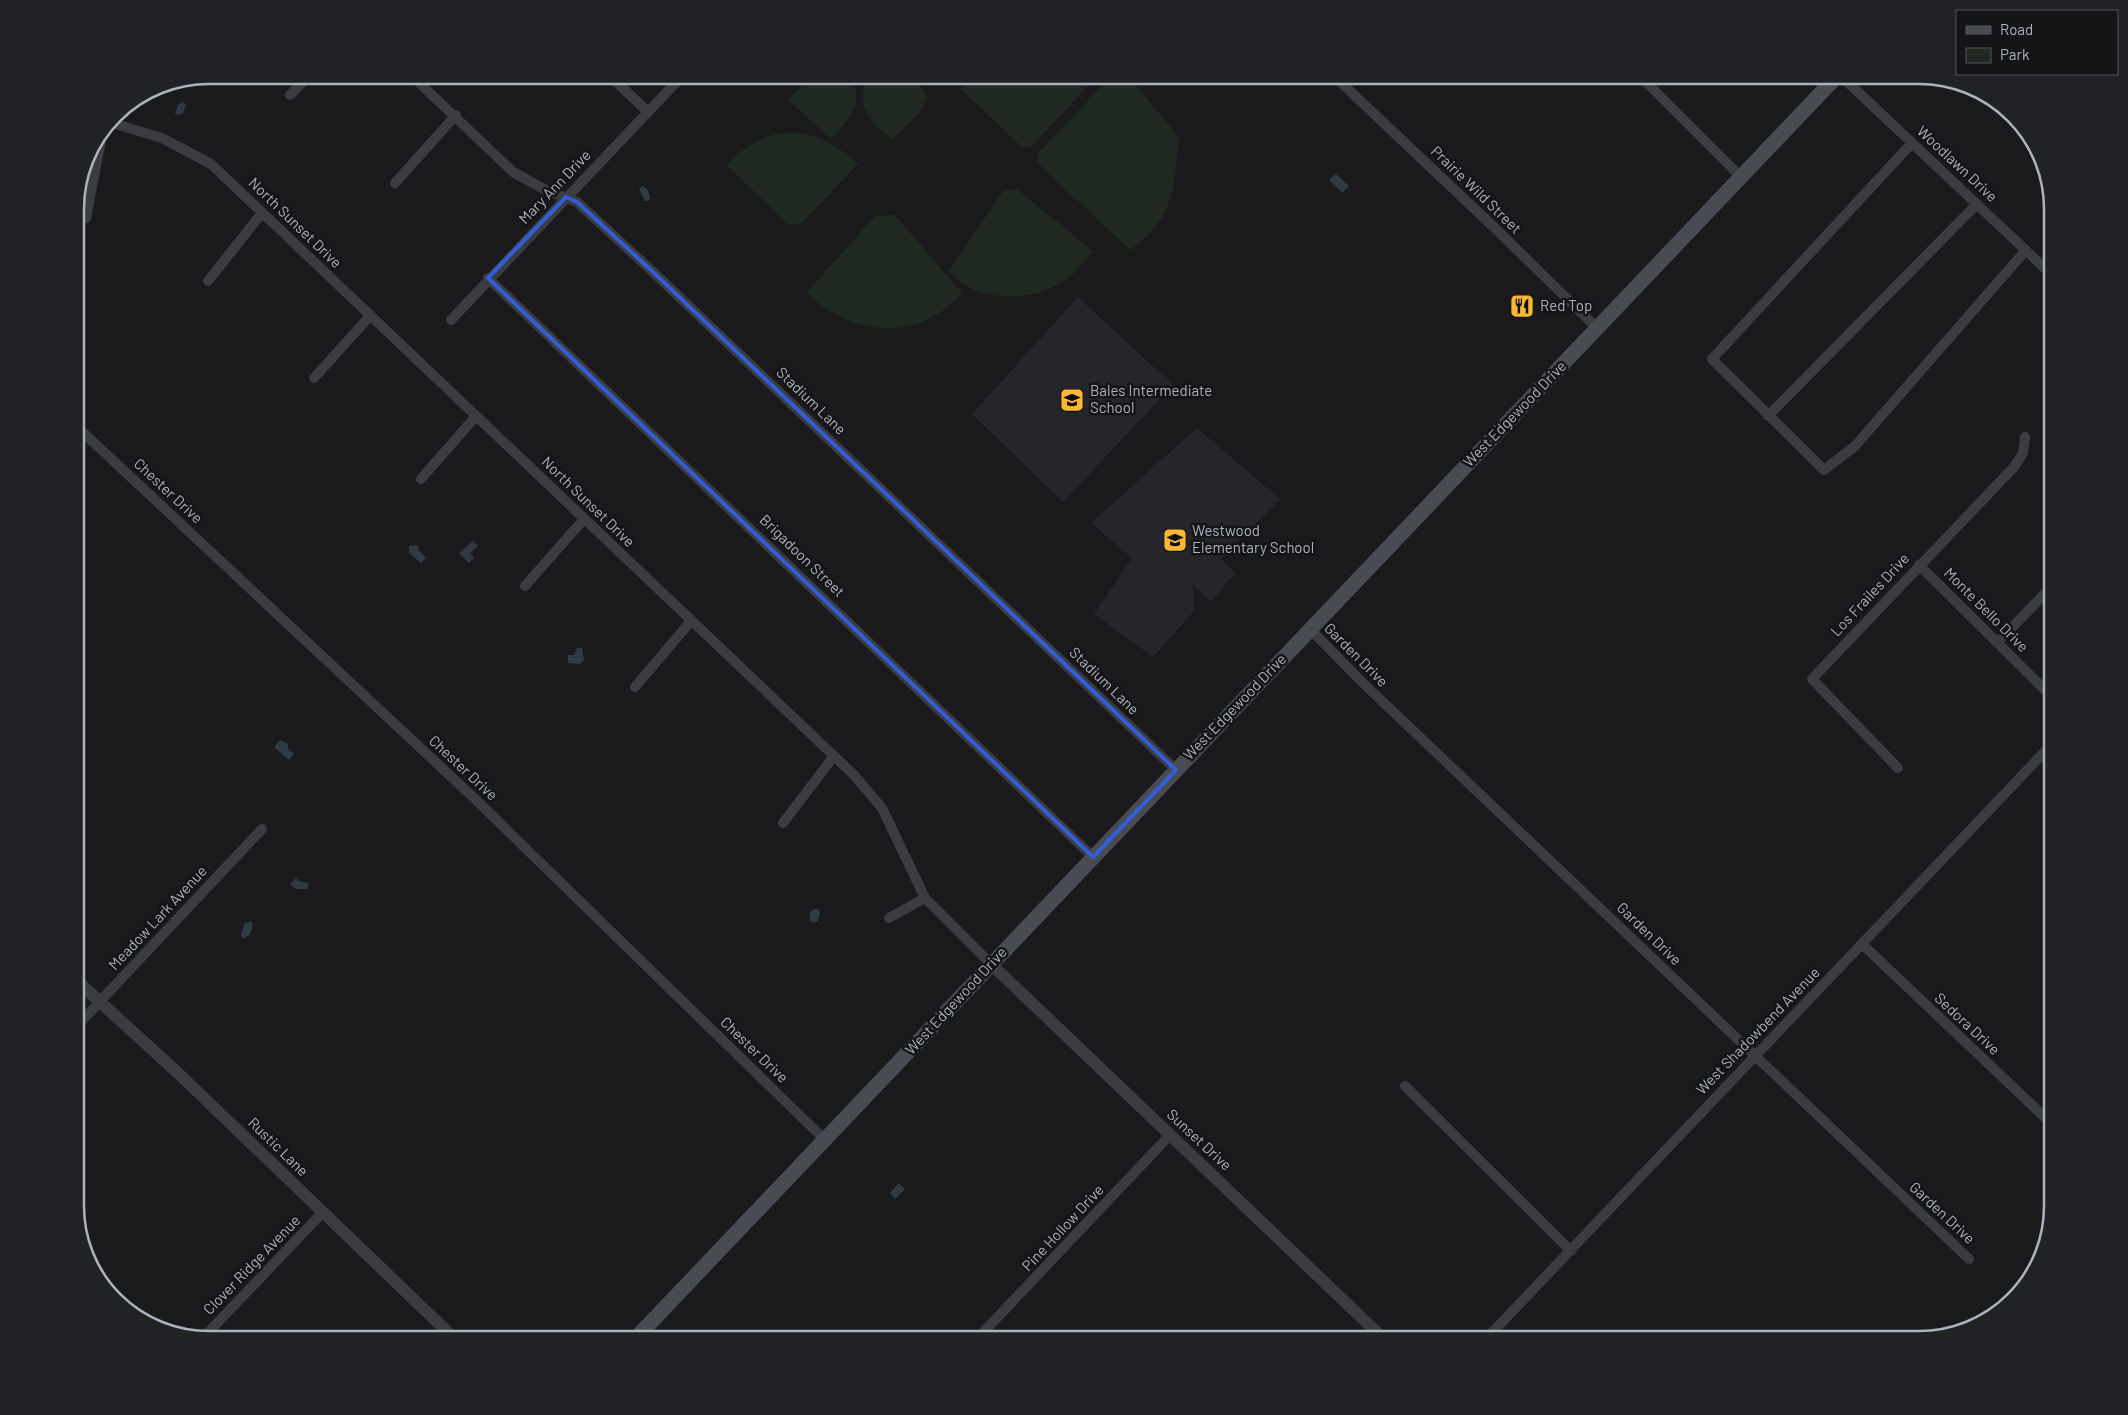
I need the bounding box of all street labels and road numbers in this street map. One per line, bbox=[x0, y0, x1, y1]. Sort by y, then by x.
street label: Woodlawn Drive bbox=[1914, 121, 2002, 205]
street label: Prairie Wild Street bbox=[1428, 142, 1526, 237]
street label: Mary Ann Drive bbox=[515, 146, 594, 227]
street label: North Sunset Drive bbox=[245, 173, 346, 271]
street label: West Edgewood Drive bbox=[1459, 356, 1570, 470]
street label: Stadium Lane bbox=[773, 363, 850, 438]
street label: North Sunset Drive bbox=[538, 452, 639, 550]
street label: Chester Drive bbox=[131, 454, 207, 527]
street label: Brigadoon Street bbox=[757, 510, 849, 600]
street label: Los Frailes Drive bbox=[1826, 549, 1912, 640]
street label: Monte Bello Drive bbox=[1941, 563, 2033, 655]
street label: Garden Drive bbox=[1321, 619, 1392, 690]
street label: Stadium Lane bbox=[1066, 643, 1143, 718]
street label: West Edgewood Drive bbox=[1179, 649, 1290, 763]
street label: Chester Drive bbox=[426, 731, 502, 804]
street label: Meadow Lark Avenue bbox=[104, 861, 210, 973]
street label: Garden Drive bbox=[1614, 898, 1686, 969]
street label: West Edgewood Drive bbox=[901, 943, 1010, 1058]
street label: West Shadowbend Avenue bbox=[1692, 963, 1823, 1098]
street label: Sedora Drive bbox=[1931, 989, 2004, 1058]
street label: Chester Drive bbox=[717, 1012, 792, 1086]
street label: Sunset Drive bbox=[1164, 1105, 1236, 1174]
street label: Rustic Lane bbox=[245, 1113, 313, 1179]
street label: Garden Drive bbox=[1906, 1177, 1979, 1247]
street label: Pine Hollow Drive bbox=[1018, 1180, 1107, 1274]
street label: Clover Ridge Avenue bbox=[199, 1211, 303, 1318]

